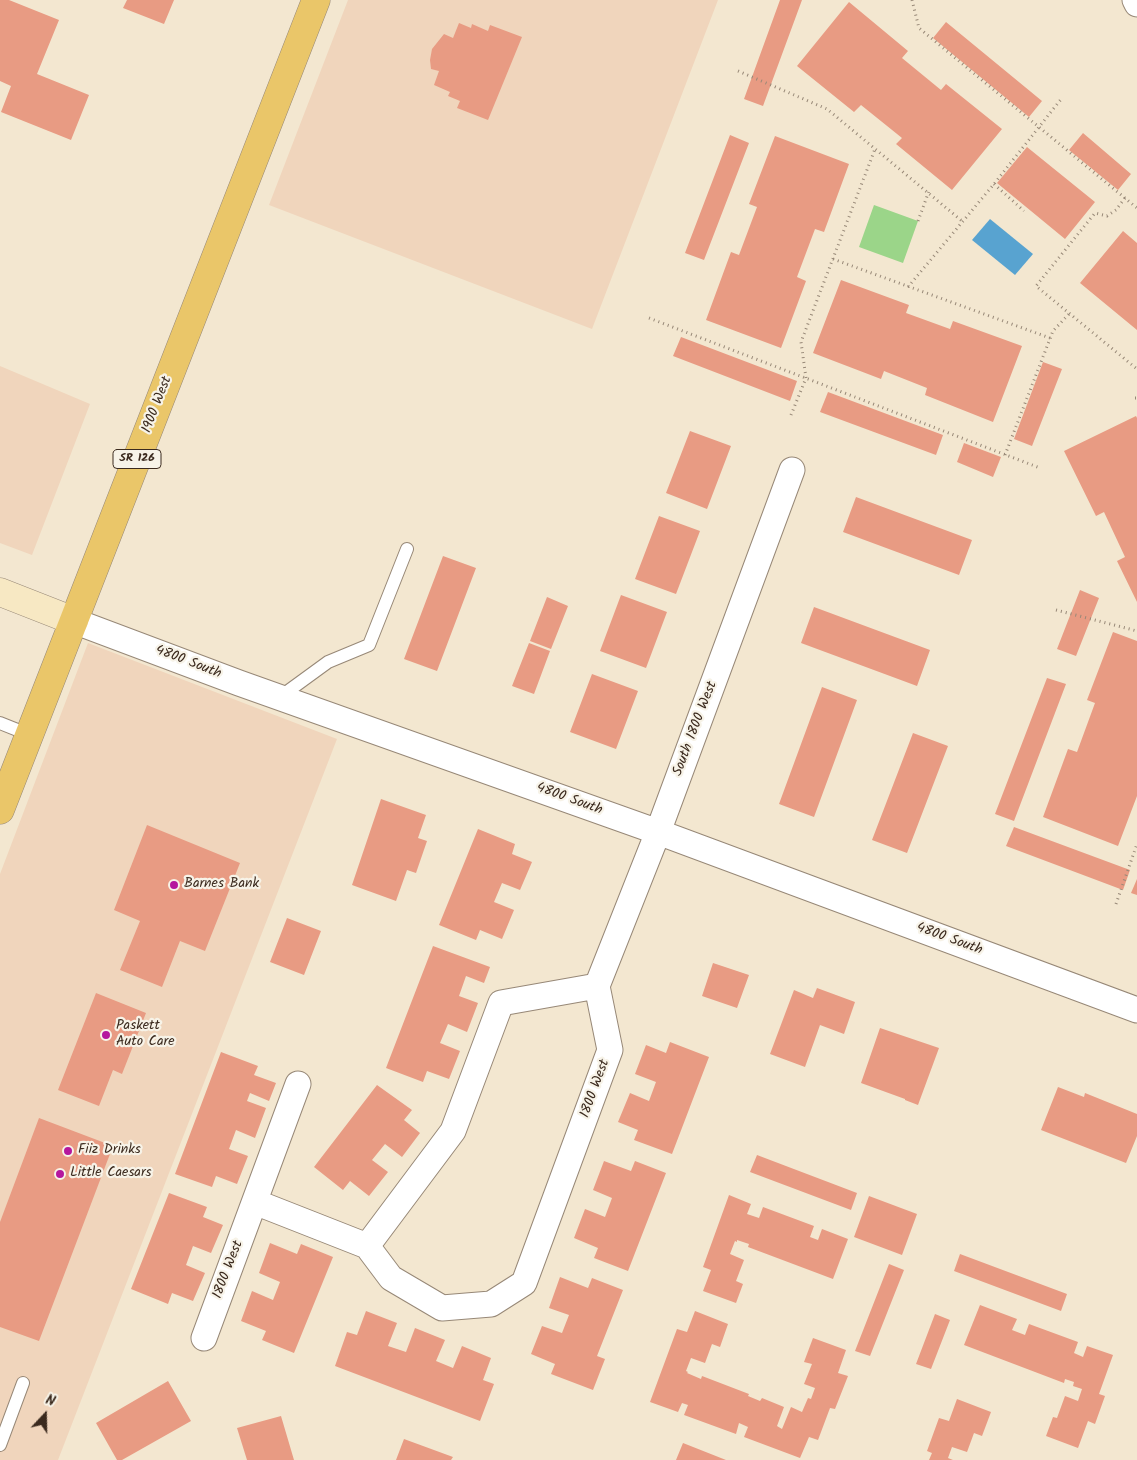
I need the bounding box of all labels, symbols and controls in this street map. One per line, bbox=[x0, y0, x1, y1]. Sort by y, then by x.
street label: 1900 West bbox=[140, 374, 176, 436]
road number: SR 126 bbox=[113, 449, 161, 468]
street label: 4800 South bbox=[153, 643, 223, 683]
street label: South 1800 West bbox=[670, 679, 722, 779]
street label: 4800 South bbox=[534, 780, 604, 820]
place label: Barnes Bank bbox=[184, 877, 259, 893]
marker: Barnes Bank bbox=[168, 879, 180, 891]
street label: 4800 South bbox=[914, 920, 984, 960]
place label: Paskett Auto Care bbox=[116, 1019, 175, 1052]
marker: Paskett Auto Care bbox=[100, 1029, 112, 1041]
street label: 1800 West bbox=[578, 1057, 614, 1121]
place label: Fiiz Drinks bbox=[78, 1143, 141, 1159]
marker: Fiiz Drinks bbox=[62, 1145, 74, 1157]
place label: Little Caesars bbox=[70, 1166, 152, 1182]
marker: Little Caesars bbox=[54, 1168, 66, 1180]
street label: 1800 West bbox=[210, 1238, 248, 1302]
text: N bbox=[42, 1389, 58, 1413]
north arrow bbox=[20, 1390, 70, 1440]

